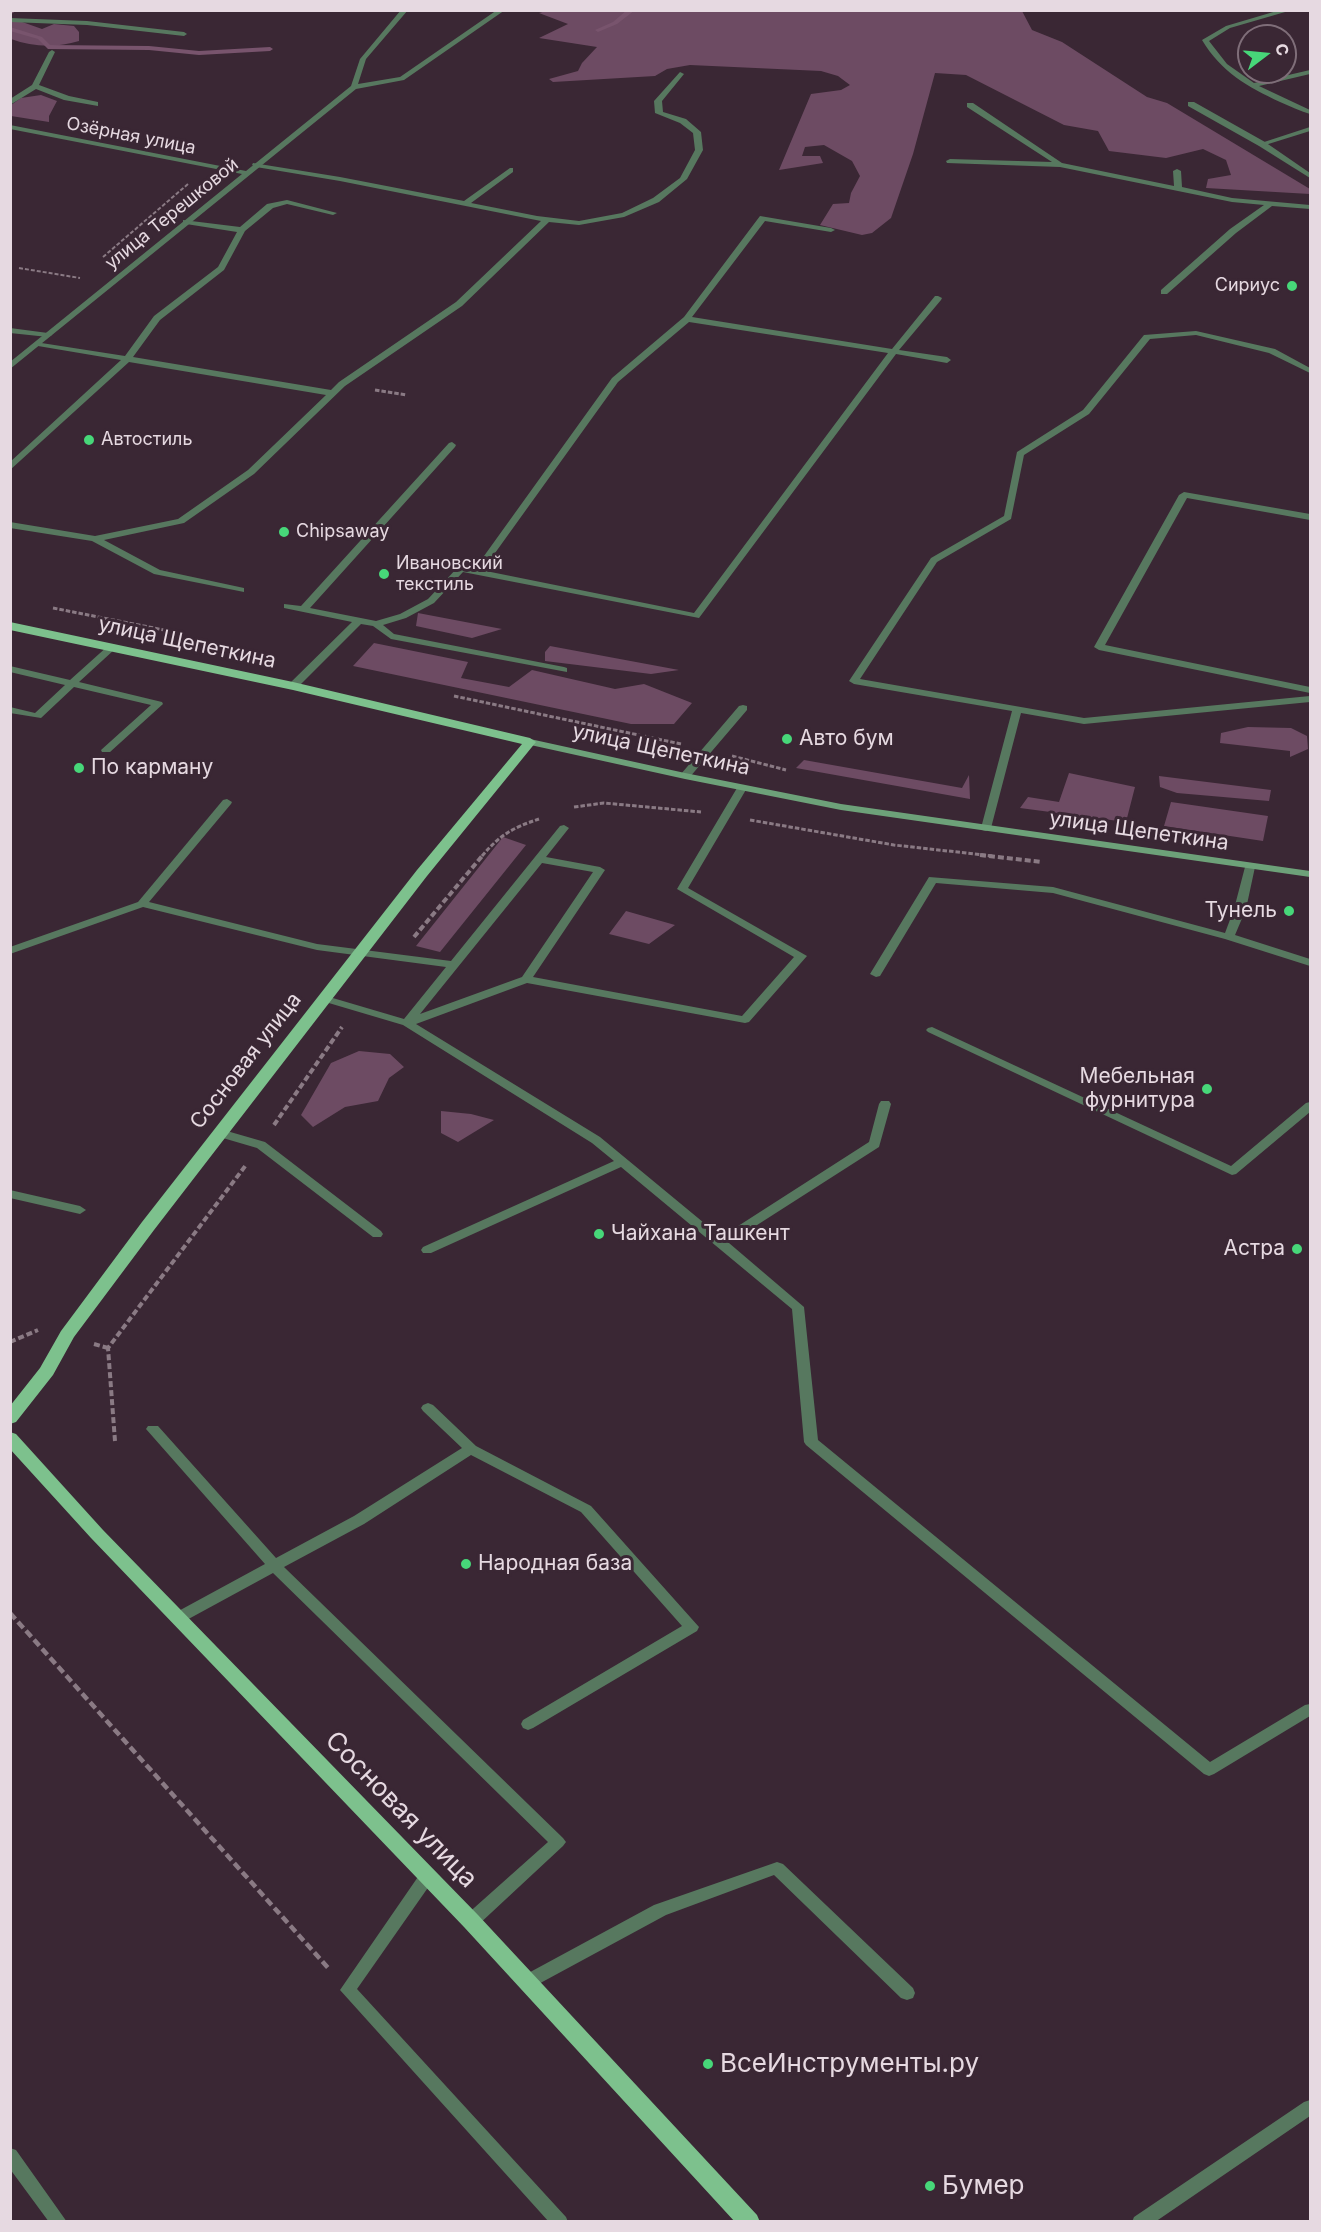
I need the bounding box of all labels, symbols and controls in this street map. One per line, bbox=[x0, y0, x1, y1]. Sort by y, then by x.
north arrow bbox=[1237, 24, 1297, 84]
text: С bbox=[1271, 41, 1294, 58]
street label: Озёрная улица bbox=[65, 113, 197, 159]
street label: улица Терешковой bbox=[101, 154, 243, 274]
place label: Сириус bbox=[1215, 275, 1280, 297]
marker: Сириус bbox=[1285, 279, 1299, 293]
place label: Автостиль bbox=[101, 429, 192, 451]
marker: Автостиль bbox=[82, 433, 96, 447]
place label: Chipsaway bbox=[296, 521, 389, 543]
marker: Chipsaway bbox=[277, 525, 291, 539]
place label: Ивановский текстиль bbox=[396, 553, 503, 596]
marker: Ивановский текстиль bbox=[377, 567, 391, 581]
street label: улица Щепеткина bbox=[96, 612, 278, 674]
street label: улица Щепеткина bbox=[570, 719, 752, 781]
place label: Авто бум bbox=[799, 726, 894, 752]
marker: Авто бум bbox=[780, 732, 794, 746]
place label: По карману bbox=[91, 755, 213, 781]
marker: По карману bbox=[72, 761, 86, 775]
street label: улица Щепеткина bbox=[1048, 806, 1230, 856]
place label: Тунель bbox=[1204, 898, 1277, 924]
marker: Тунель bbox=[1282, 904, 1296, 918]
street label: Сосновая улица bbox=[185, 988, 307, 1134]
place label: Мебельная фурнитура bbox=[1079, 1064, 1195, 1114]
marker: Мебельная фурнитура bbox=[1200, 1082, 1214, 1096]
place label: Чайхана Ташкент bbox=[611, 1221, 790, 1247]
marker: Чайхана Ташкент bbox=[592, 1227, 606, 1241]
place label: Астра bbox=[1224, 1236, 1285, 1262]
marker: Астра bbox=[1290, 1242, 1304, 1256]
place label: Народная база bbox=[478, 1551, 632, 1577]
marker: Народная база bbox=[459, 1557, 473, 1571]
street label: Сосновая улица bbox=[318, 1725, 484, 1895]
place label: ВсеИнструменты.ру bbox=[720, 2048, 979, 2080]
marker: ВсеИнструменты.ру bbox=[701, 2057, 715, 2071]
place label: Бумер bbox=[942, 2170, 1025, 2202]
marker: Бумер bbox=[923, 2179, 937, 2193]

